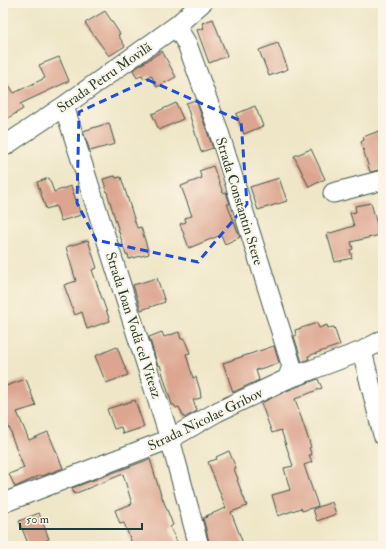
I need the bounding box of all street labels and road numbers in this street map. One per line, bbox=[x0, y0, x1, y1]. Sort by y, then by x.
street label: Strada Petru Movilă bbox=[54, 38, 155, 116]
street label: Strada Constantin Stere bbox=[212, 135, 267, 267]
street label: Strada Ioan Vodă cel Viteaz bbox=[102, 250, 165, 401]
street label: Strada Nicolae Gribov bbox=[145, 384, 266, 455]

